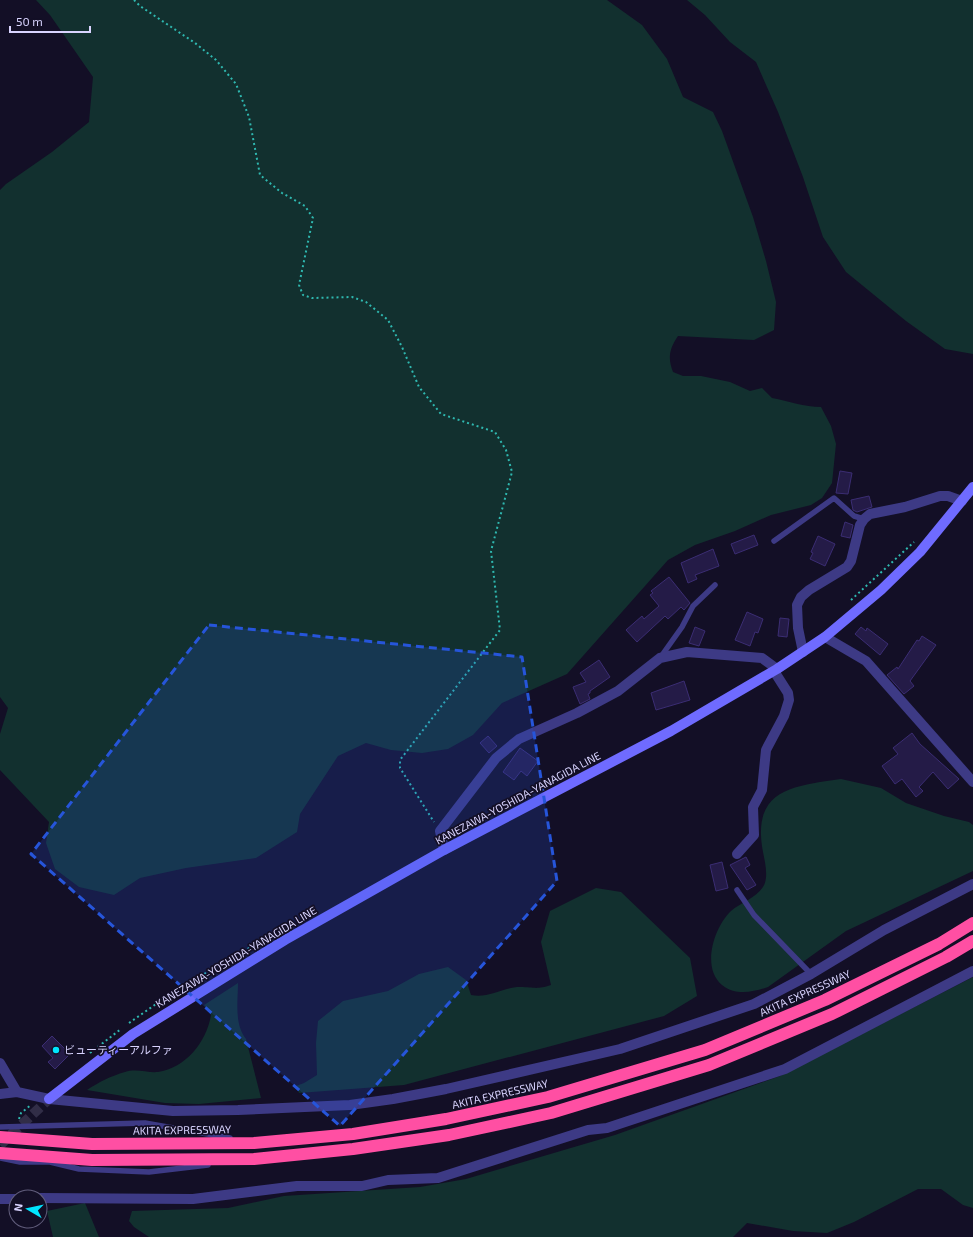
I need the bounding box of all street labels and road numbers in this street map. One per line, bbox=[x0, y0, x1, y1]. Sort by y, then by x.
street label: KANEZAWA-YOSHIDA-YANAGIDA LINE bbox=[433, 748, 603, 847]
street label: KANEZAWA-YOSHIDA-YANAGIDA LINE bbox=[153, 903, 319, 1010]
street label: AKITA EXPRESSWAY bbox=[757, 966, 853, 1018]
street label: AKITA EXPRESSWAY bbox=[450, 1076, 550, 1111]
street label: AKITA EXPRESSWAY bbox=[133, 1122, 232, 1137]

